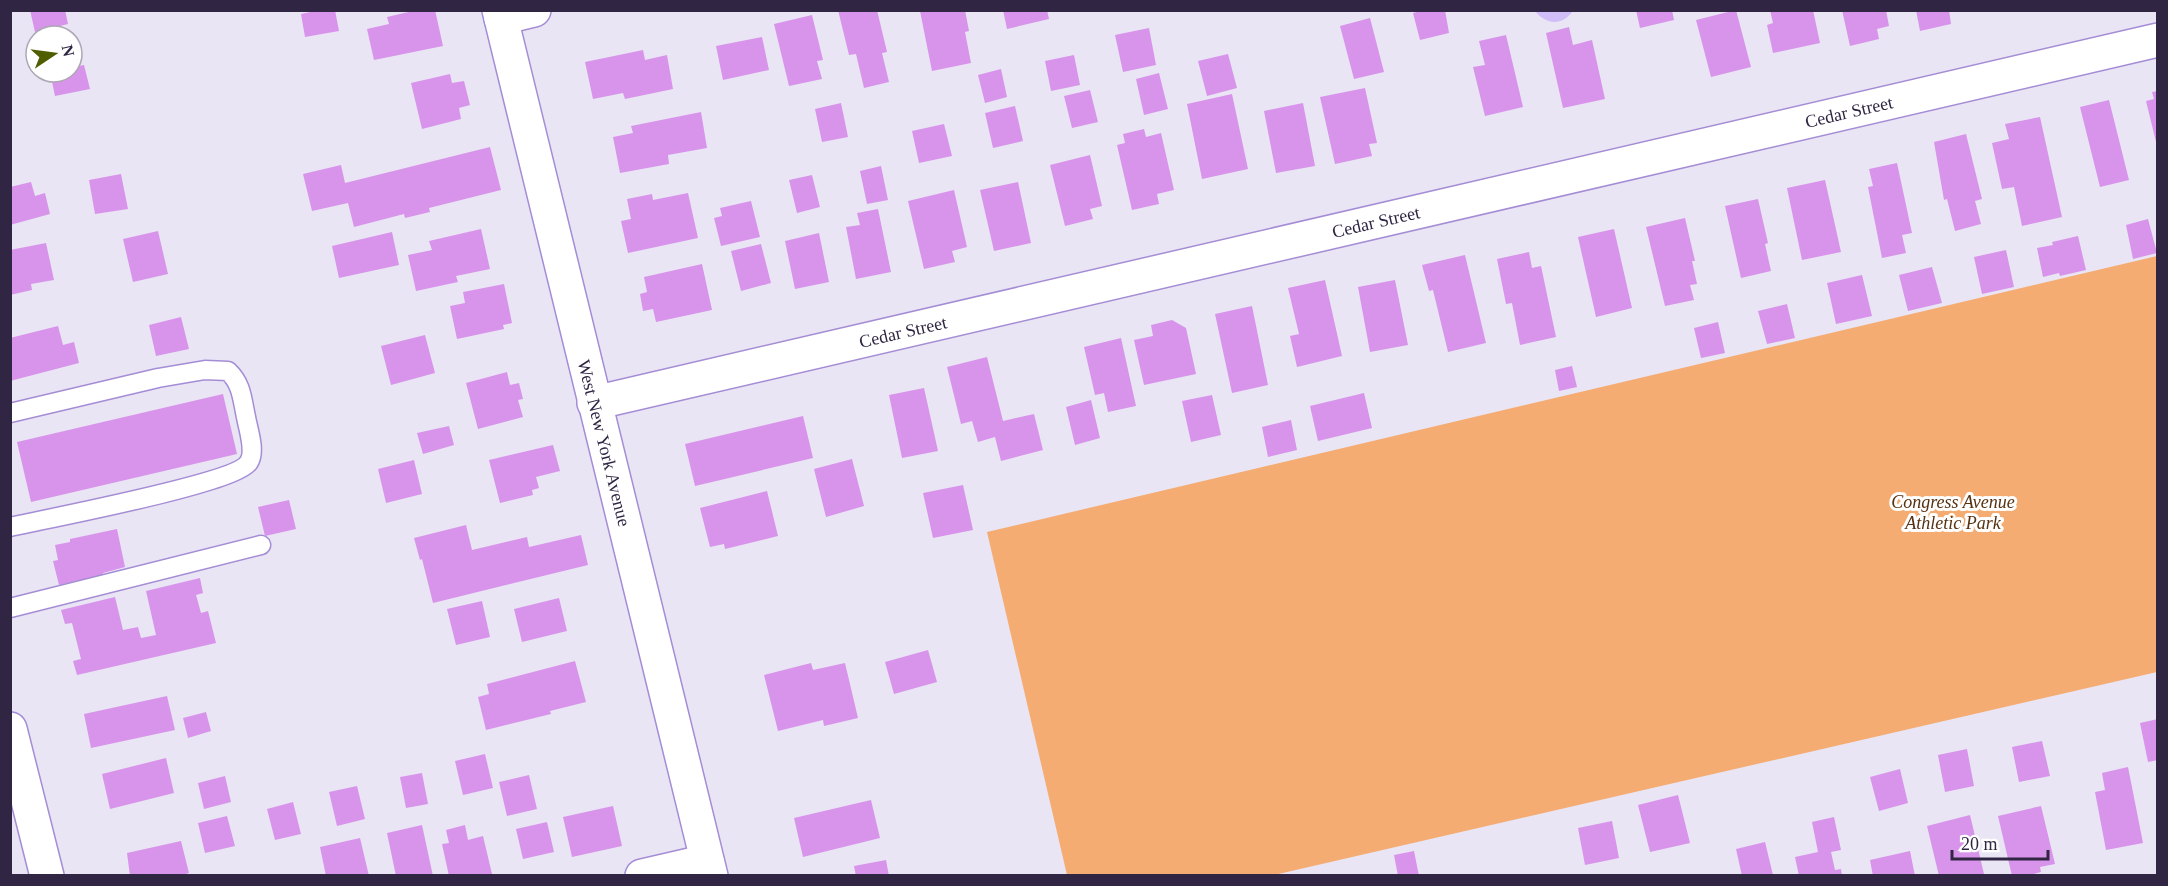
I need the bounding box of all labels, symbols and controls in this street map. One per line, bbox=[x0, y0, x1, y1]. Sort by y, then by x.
north arrow bbox=[24, 24, 84, 84]
text: N bbox=[59, 43, 78, 59]
street label: Cedar Street bbox=[1803, 92, 1895, 132]
street label: Cedar Street bbox=[1330, 202, 1422, 242]
street label: Cedar Street bbox=[857, 312, 949, 352]
street label: West New York Avenue bbox=[574, 358, 634, 528]
park label: Congress Avenue Athletic Park bbox=[1891, 492, 2015, 533]
scale bar bbox=[1952, 823, 2048, 861]
text: 20 m bbox=[1961, 834, 1998, 854]

